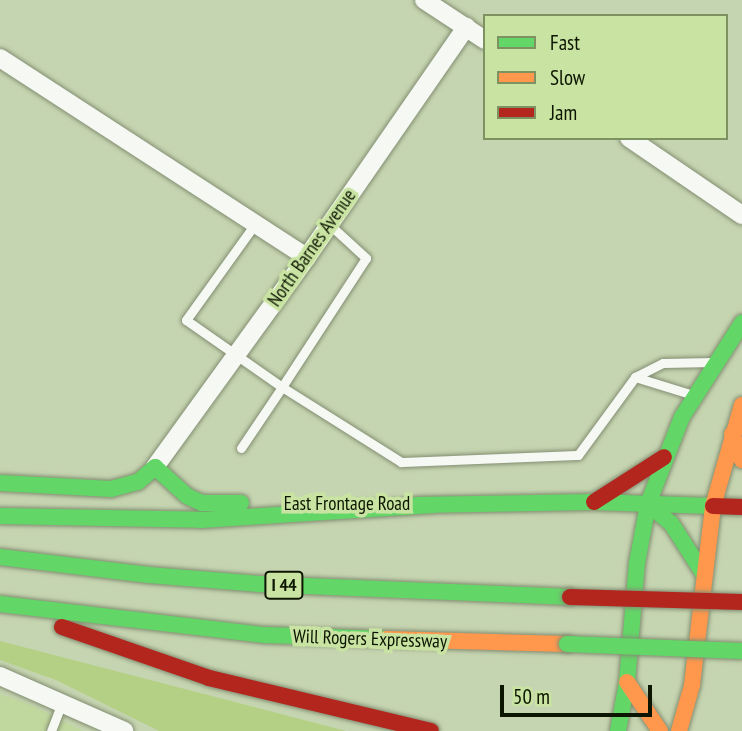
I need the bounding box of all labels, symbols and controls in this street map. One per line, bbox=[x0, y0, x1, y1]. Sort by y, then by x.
legend bbox=[483, 14, 728, 140]
text: Fast bbox=[550, 29, 580, 56]
text: Slow bbox=[550, 64, 585, 91]
text: Jam bbox=[550, 99, 577, 126]
street label: North Barnes Avenue bbox=[263, 185, 361, 311]
street label: East Frontage Road bbox=[284, 493, 410, 515]
road number: I 44 bbox=[263, 570, 305, 600]
street label: Will Rogers Expressway bbox=[293, 625, 447, 653]
scale bar bbox=[504, 672, 656, 716]
text: 50 m bbox=[513, 683, 550, 710]

